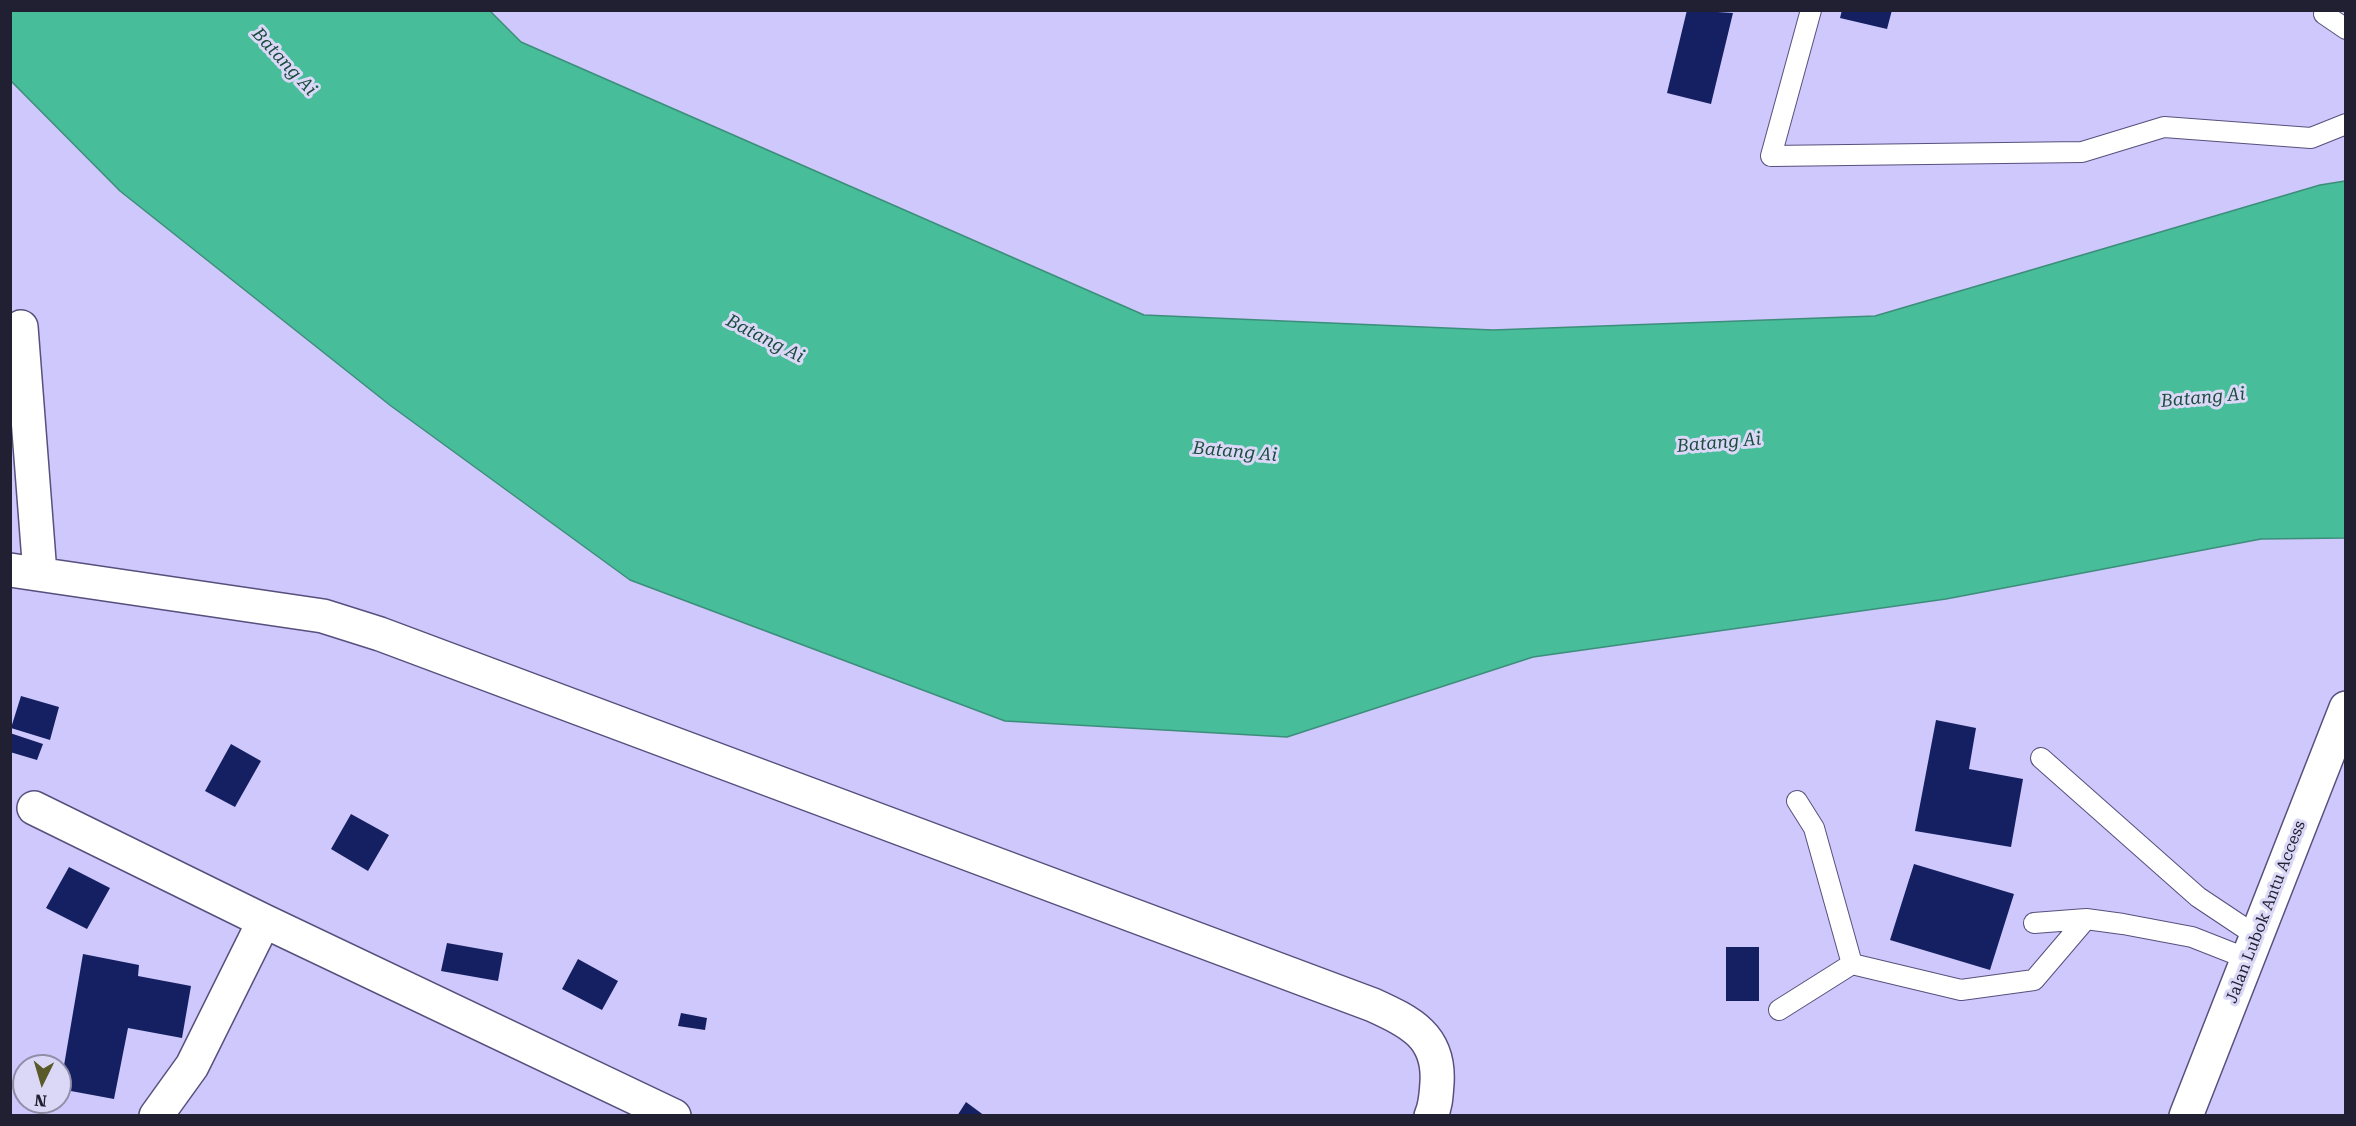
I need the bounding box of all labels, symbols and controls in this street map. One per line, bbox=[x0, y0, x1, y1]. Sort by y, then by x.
water label: Batang Ai bbox=[247, 24, 321, 100]
water label: Batang Ai bbox=[722, 310, 808, 368]
water label: Batang Ai bbox=[2160, 384, 2246, 412]
water label: Batang Ai bbox=[1676, 429, 1762, 457]
water label: Batang Ai bbox=[1192, 438, 1278, 466]
street label: Jalan Lubok Antu Access bbox=[2222, 818, 2310, 1006]
north arrow bbox=[12, 1054, 72, 1114]
text: N bbox=[34, 1090, 48, 1110]

